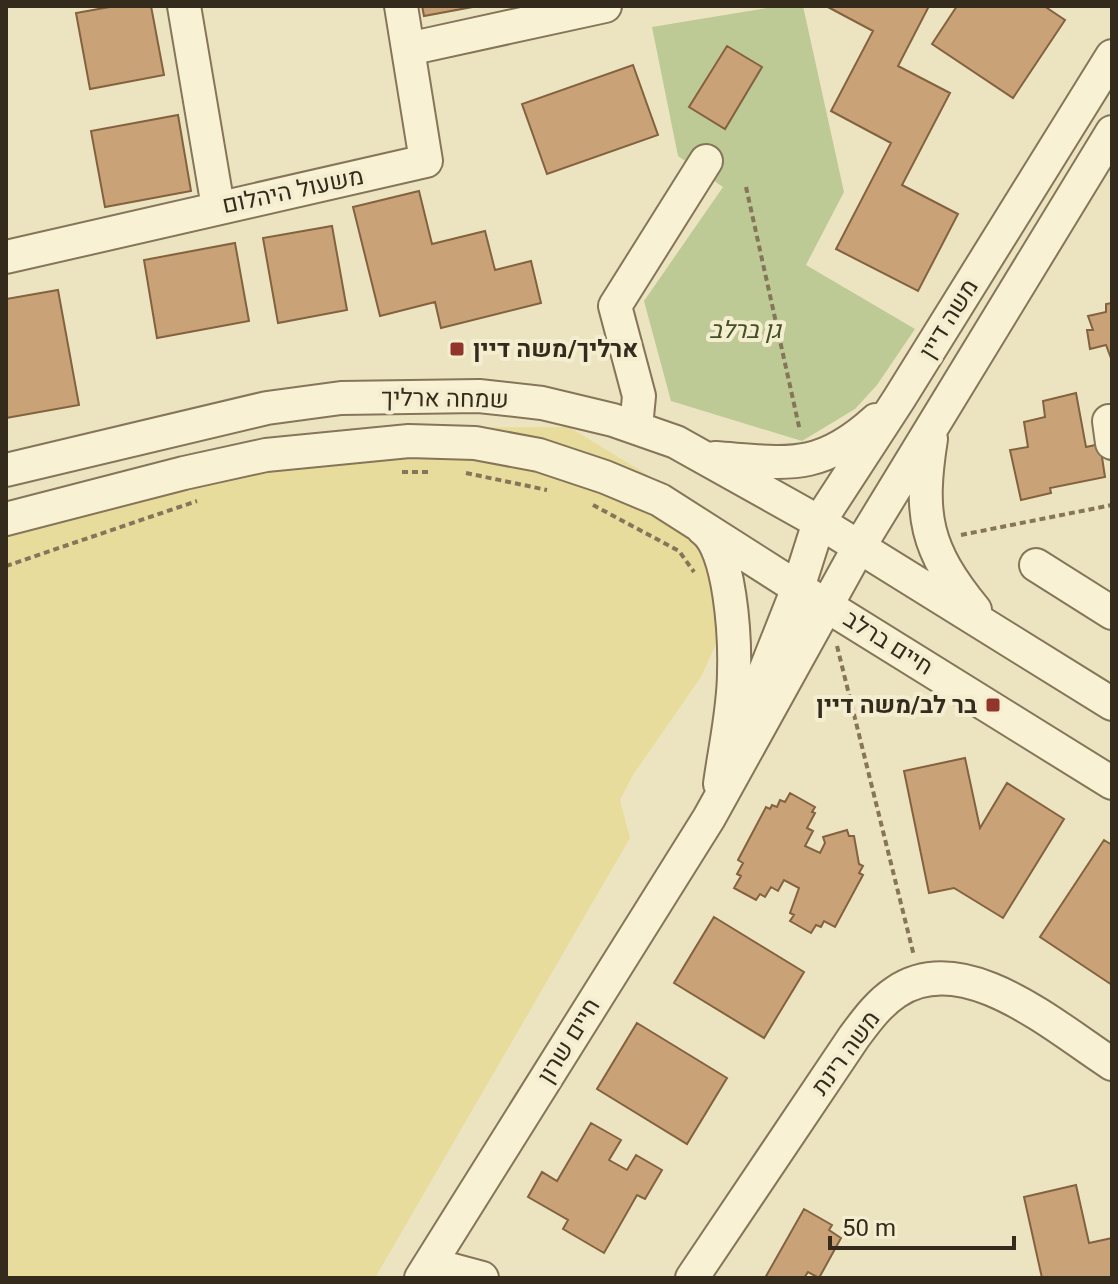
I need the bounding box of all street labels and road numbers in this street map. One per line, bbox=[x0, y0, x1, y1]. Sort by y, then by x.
street label: משעול היהלום bbox=[219, 159, 367, 223]
street label: משה דיין bbox=[911, 272, 987, 366]
street label: שמחה ארליך bbox=[381, 380, 509, 418]
street label: חיים ברלב bbox=[836, 602, 940, 684]
street label: חיים שרון bbox=[529, 991, 609, 1091]
street label: משה רינת bbox=[803, 1003, 889, 1103]

